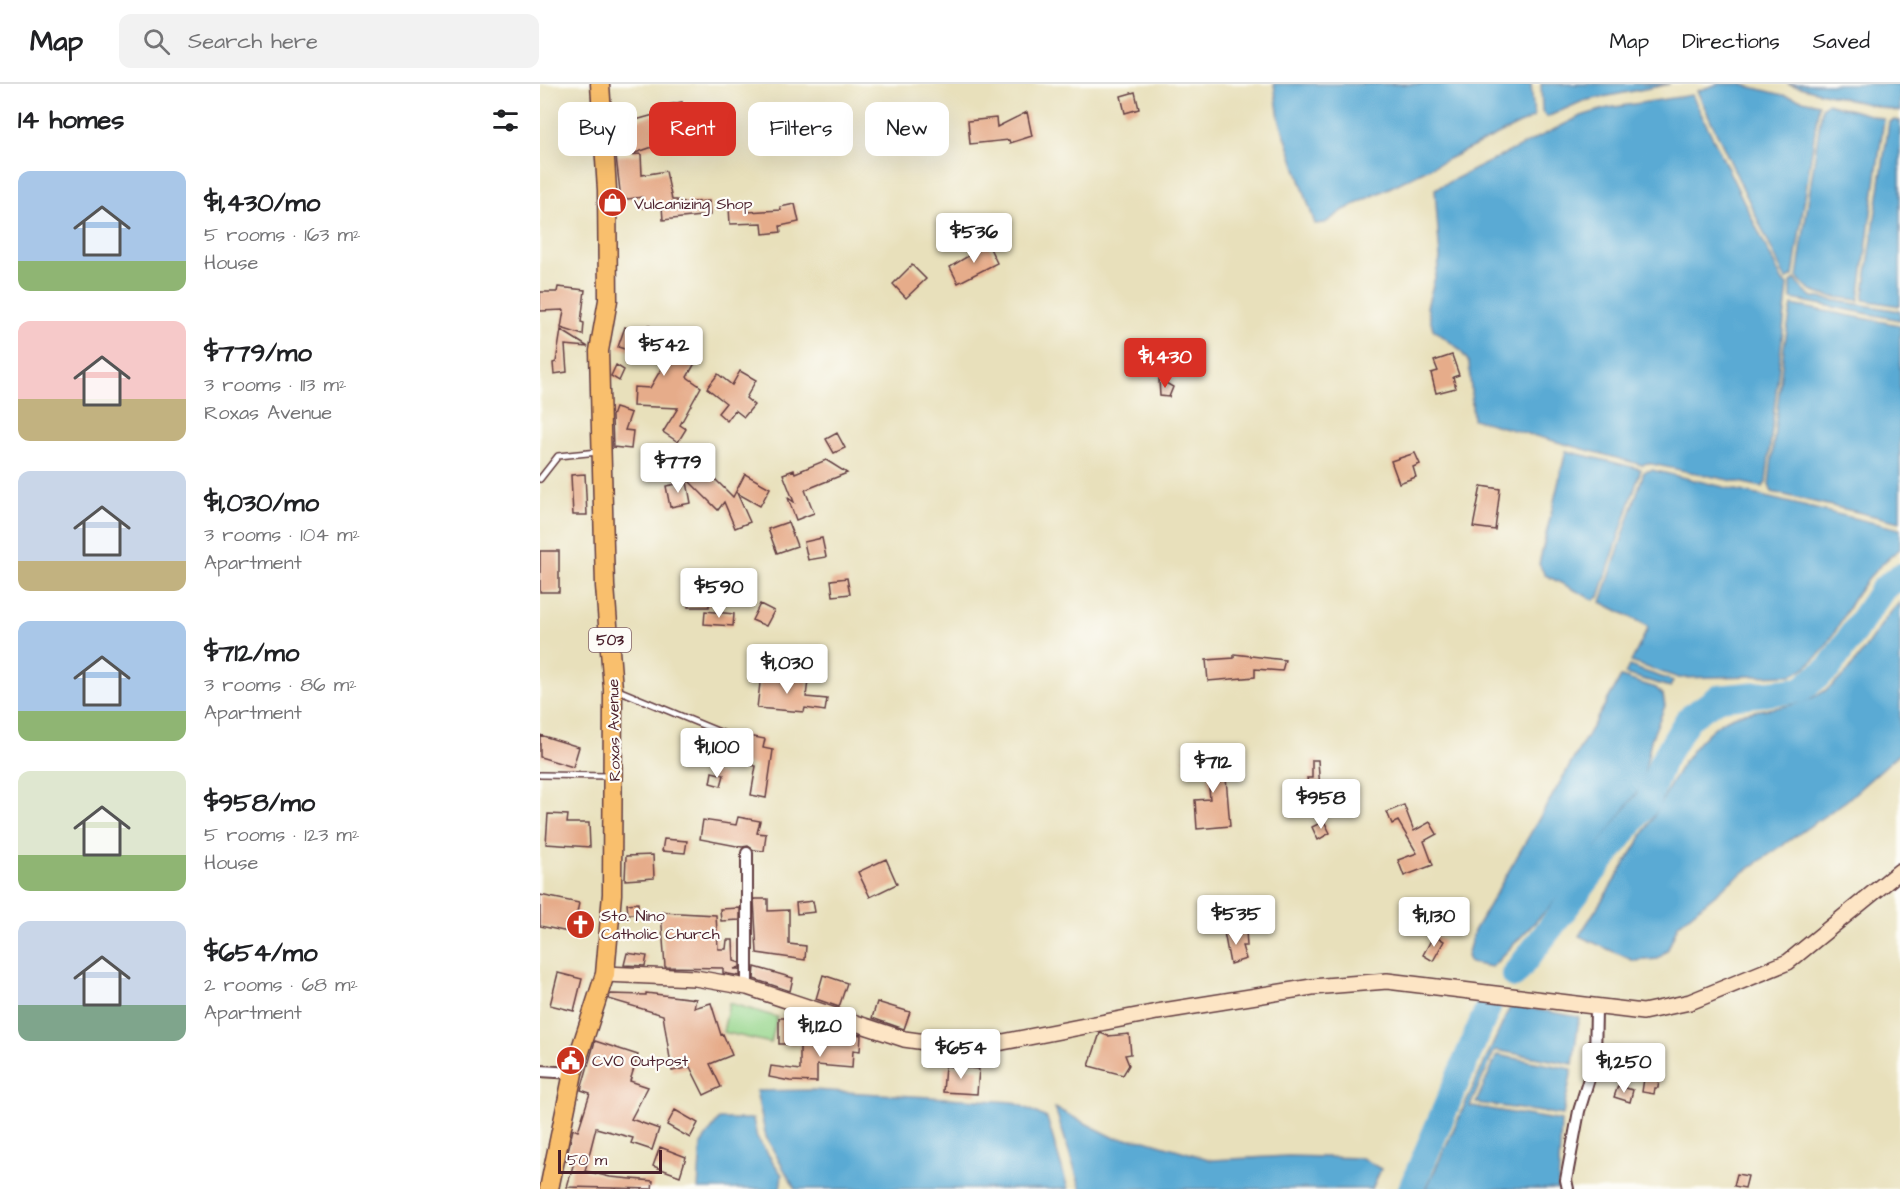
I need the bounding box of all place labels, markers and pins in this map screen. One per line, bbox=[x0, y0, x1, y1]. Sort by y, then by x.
shop icon: Vulcanizing Shop bbox=[597, 187, 629, 219]
place label: Vulcanizing Shop bbox=[634, 193, 753, 216]
pin: $536 bbox=[938, 213, 1010, 264]
pin: $542 bbox=[628, 326, 700, 377]
pin: $1,430 bbox=[1116, 338, 1214, 389]
pin: $779 bbox=[642, 443, 714, 494]
pin: $590 bbox=[683, 568, 755, 619]
pin: $1,030 bbox=[738, 644, 836, 695]
pin: $1,100 bbox=[668, 728, 766, 779]
pin: $712 bbox=[1177, 743, 1249, 794]
pin: $958 bbox=[1285, 779, 1357, 830]
pin: $535 bbox=[1200, 895, 1272, 946]
pin: $1,130 bbox=[1385, 897, 1483, 948]
place label: Sto. Nino Catholic Church bbox=[601, 905, 720, 945]
church icon: Sto. Nino Catholic Church bbox=[564, 908, 596, 940]
pin: $1,120 bbox=[771, 1007, 869, 1058]
pin: $654 bbox=[925, 1029, 997, 1080]
pin: $1,250 bbox=[1575, 1043, 1673, 1094]
public building icon: CVO Outpost bbox=[555, 1044, 587, 1076]
place label: CVO Outpost bbox=[592, 1050, 689, 1072]

